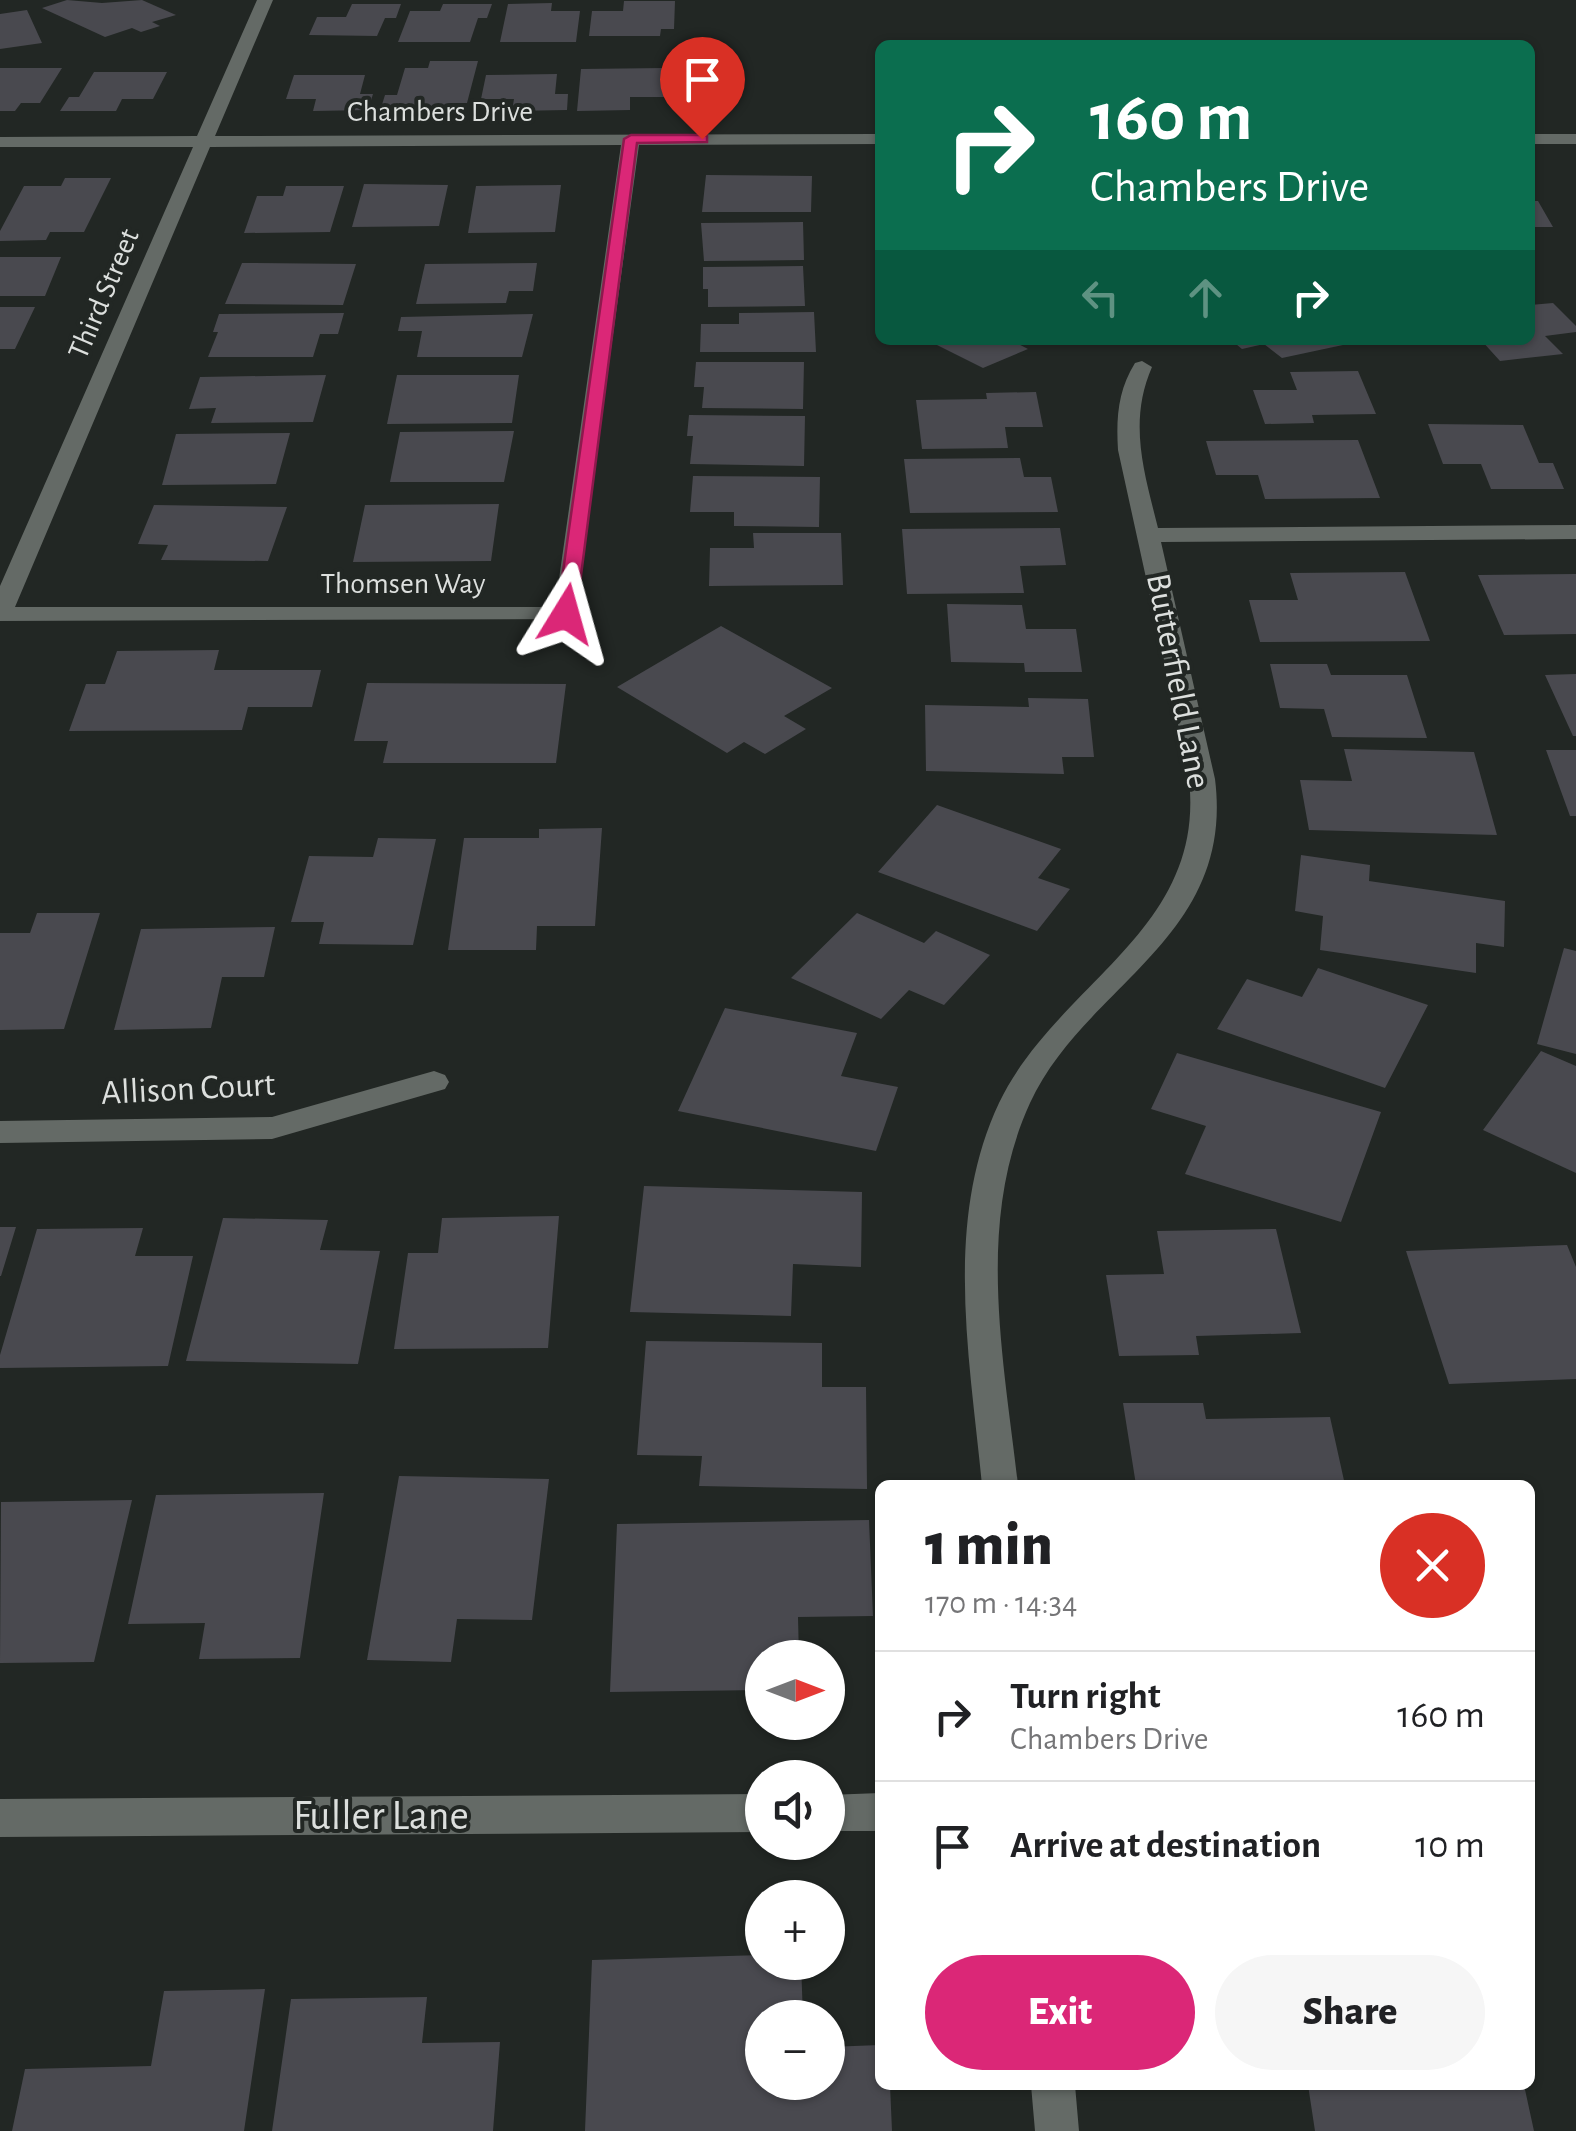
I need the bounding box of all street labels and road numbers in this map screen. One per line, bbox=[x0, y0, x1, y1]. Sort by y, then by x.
street label: Chambers Drive bbox=[347, 97, 533, 127]
street label: Third Street bbox=[63, 224, 145, 363]
street label: Thomsen Way bbox=[320, 569, 486, 599]
street label: Butterfield Lane bbox=[1140, 570, 1216, 792]
street label: Allison Court bbox=[100, 1067, 276, 1111]
street label: Fuller Lane bbox=[293, 1795, 469, 1837]

